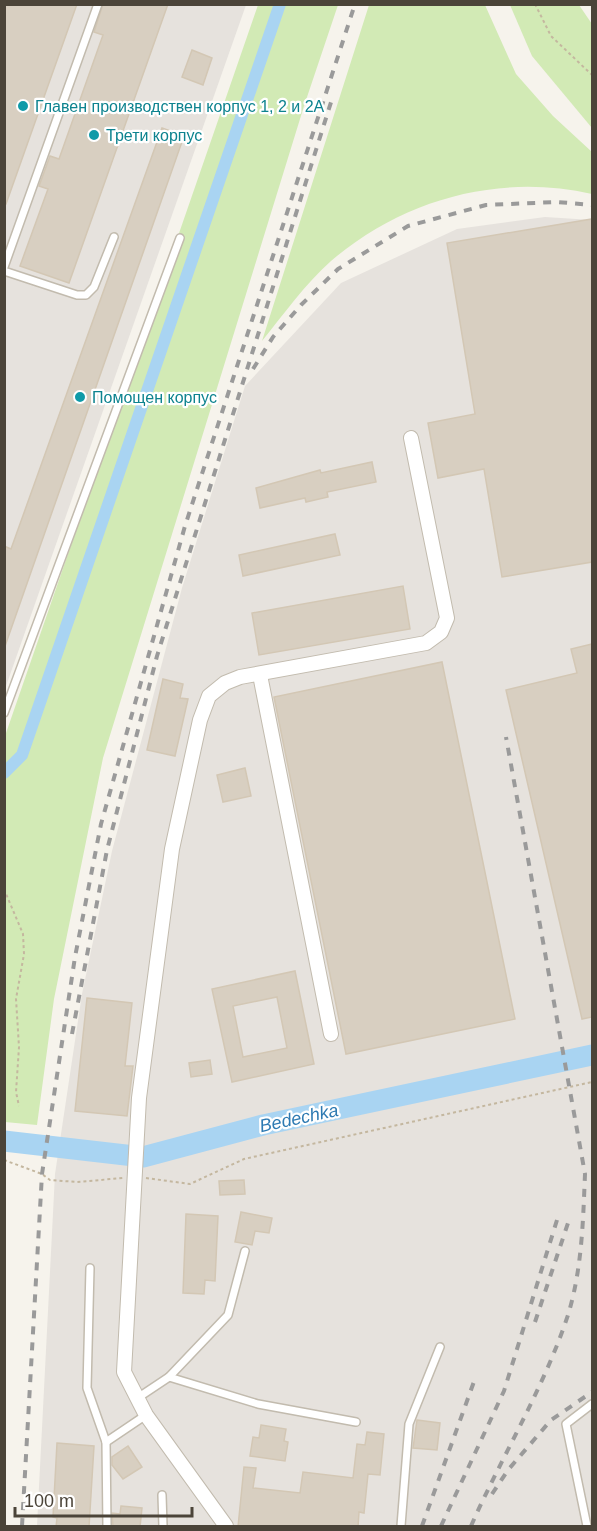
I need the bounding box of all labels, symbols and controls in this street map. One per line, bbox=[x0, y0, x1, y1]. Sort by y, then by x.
place label: Главен производствен корпус 1, 2 и 2А bbox=[35, 98, 325, 115]
marker: Главен производствен корпус 1, 2 и 2А bbox=[16, 99, 30, 113]
place label: Трети корпус bbox=[106, 127, 202, 144]
marker: Трети корпус bbox=[87, 128, 101, 142]
place label: Помощен корпус bbox=[92, 389, 217, 406]
marker: Помощен корпус bbox=[73, 390, 87, 404]
water label: Bedechka bbox=[258, 1100, 340, 1136]
scale bar bbox=[15, 1480, 192, 1518]
text: 100 m bbox=[24, 1491, 74, 1511]

